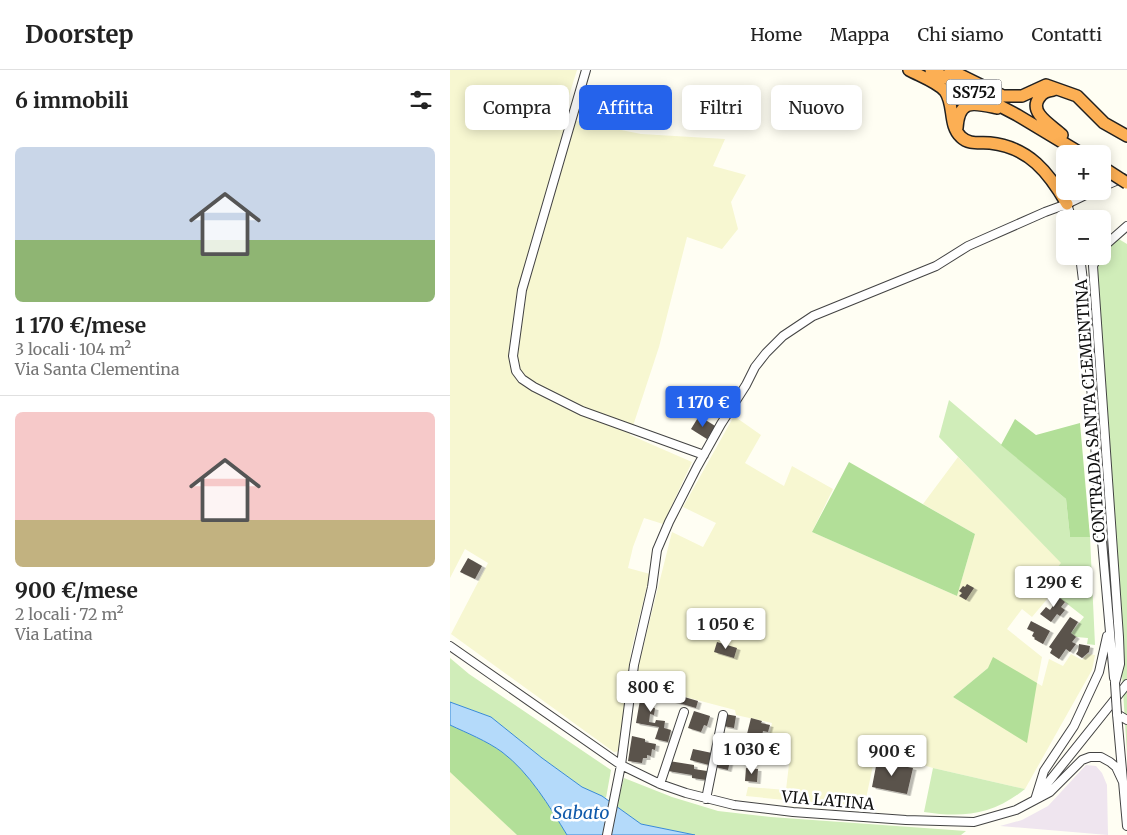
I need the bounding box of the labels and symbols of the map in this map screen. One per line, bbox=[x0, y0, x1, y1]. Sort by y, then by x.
road number: SS752 bbox=[946, 80, 1002, 104]
street label: CONTRADA SANTA CLEMENTINA bbox=[1071, 278, 1109, 543]
pin: 1 170 € bbox=[657, 386, 749, 428]
pin: 1 290 € bbox=[1008, 566, 1100, 608]
pin: 1 050 € bbox=[680, 608, 772, 650]
pin: 800 € bbox=[616, 670, 686, 713]
pin: 1 030 € bbox=[706, 732, 798, 775]
pin: 900 € bbox=[857, 734, 927, 777]
street label: VIA LATINA bbox=[780, 786, 876, 814]
water label: Sabato bbox=[553, 801, 609, 824]

